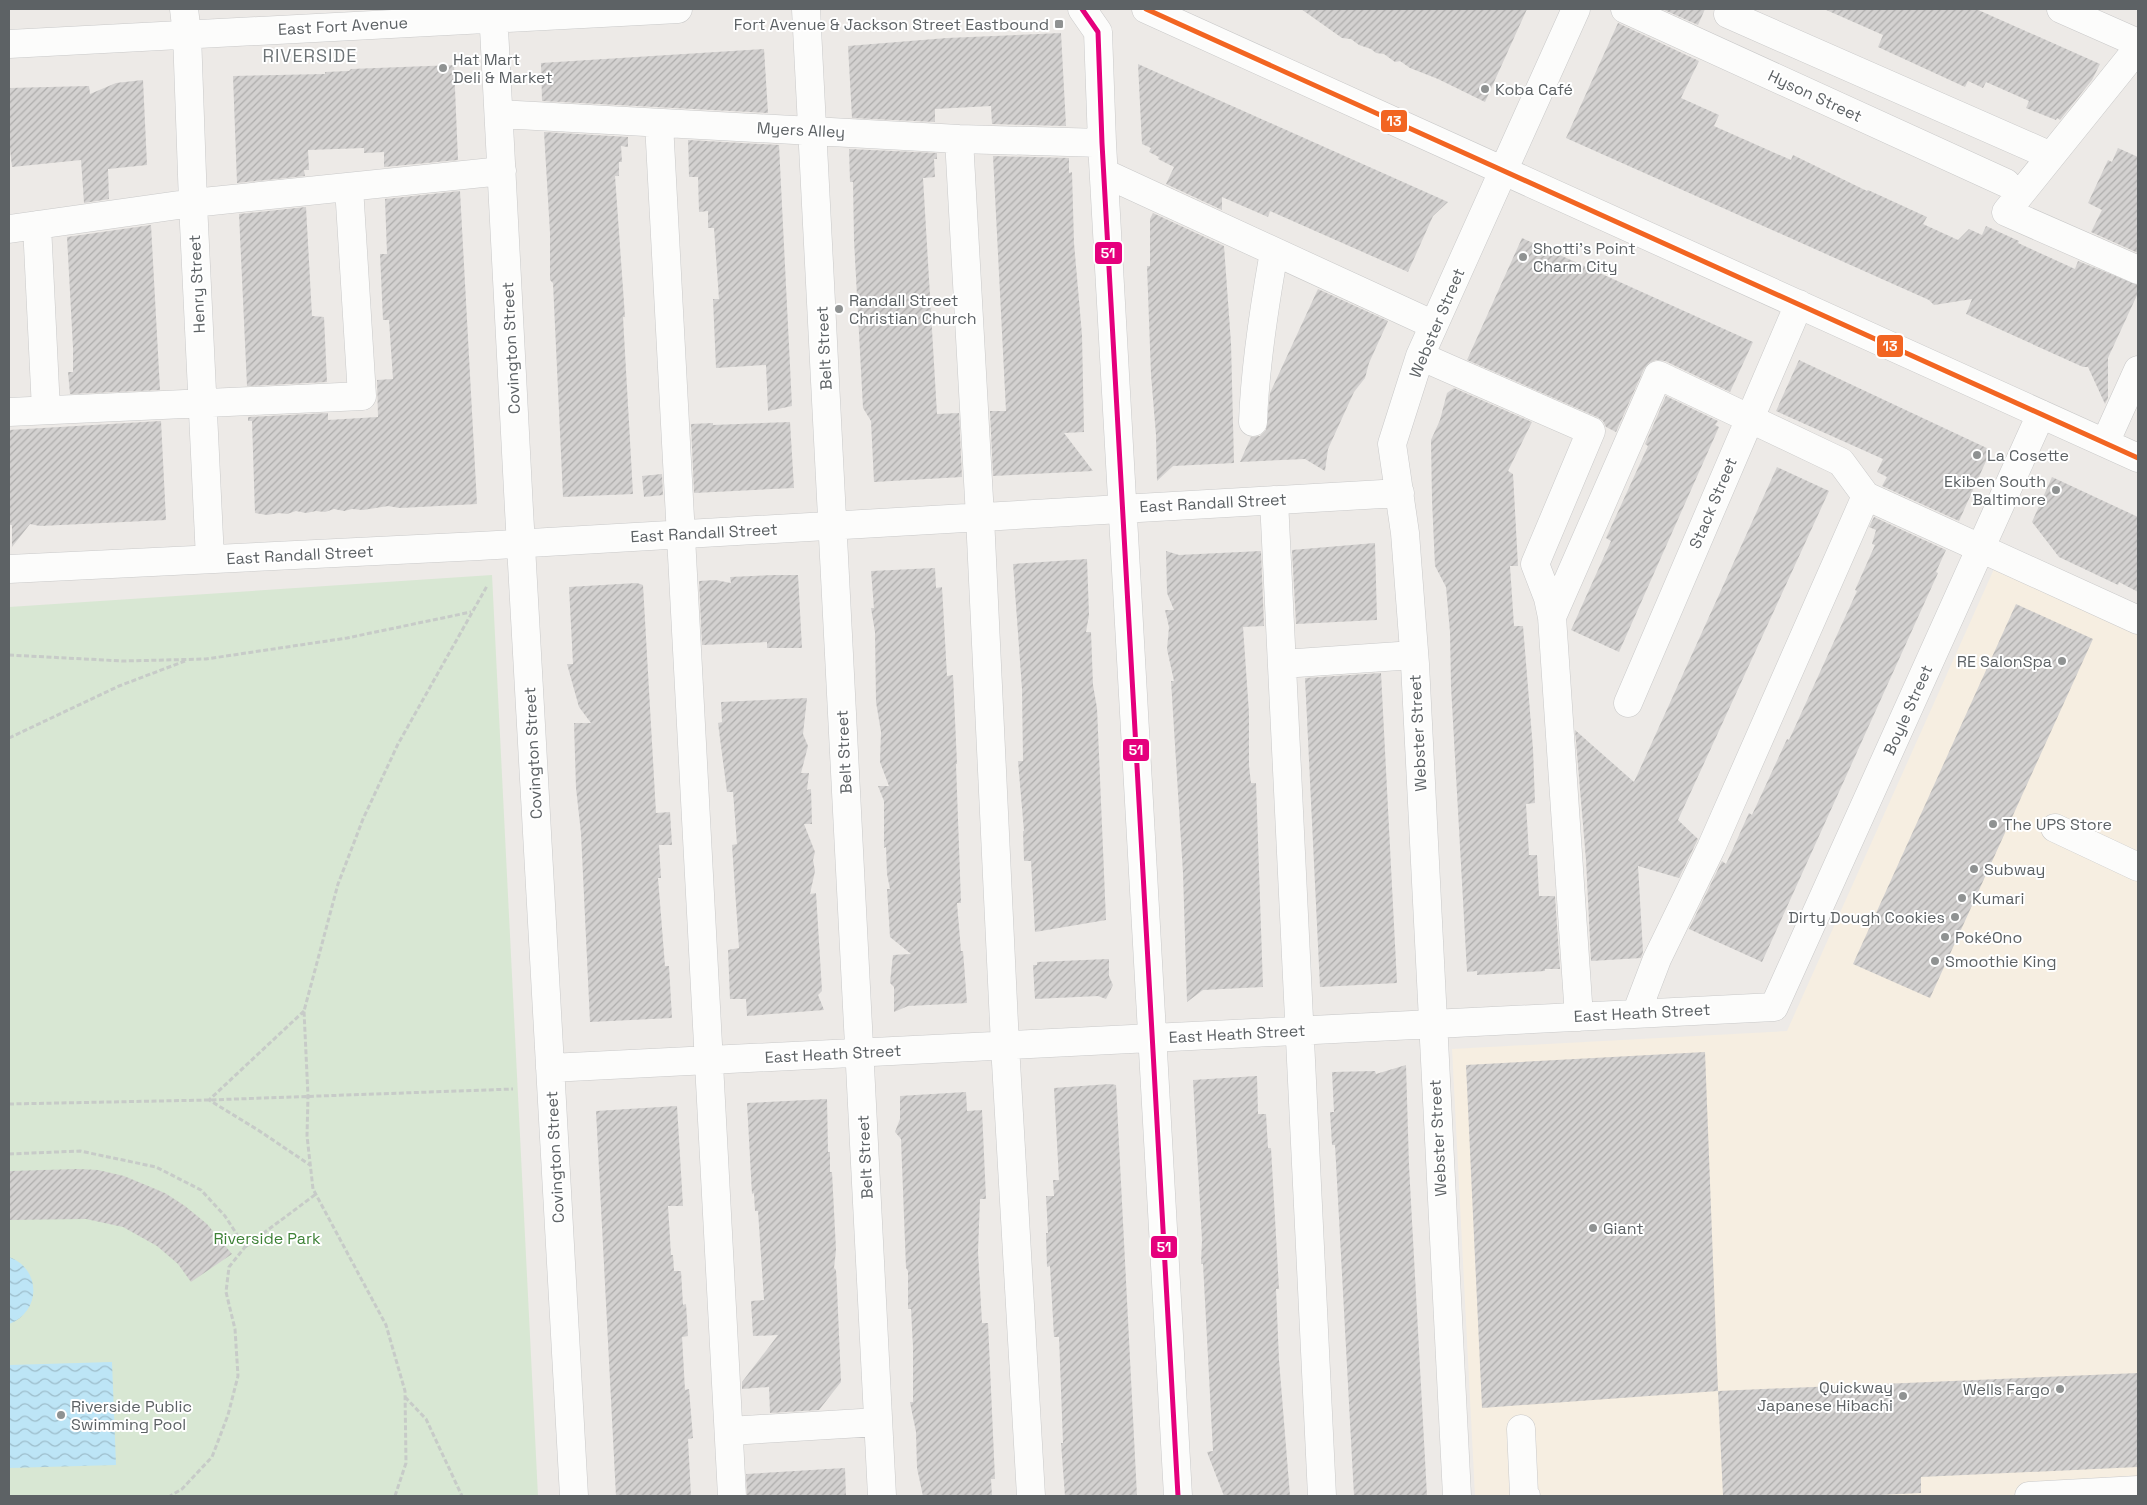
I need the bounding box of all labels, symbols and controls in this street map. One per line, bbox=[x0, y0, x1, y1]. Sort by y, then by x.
street label: East Fort Avenue bbox=[277, 12, 409, 40]
place label: Fort Avenue & Jackson Street Eastbound bbox=[734, 14, 1049, 35]
marker: Fort Avenue & Jackson Street Eastbound bbox=[1053, 18, 1065, 30]
district label: RIVERSIDE bbox=[263, 44, 357, 67]
place label: Hat Mart Deli & Market bbox=[453, 49, 553, 88]
marker: Hat Mart Deli & Market bbox=[437, 62, 449, 74]
street label: Hyson Street bbox=[1765, 65, 1865, 127]
place label: Koba Café bbox=[1495, 79, 1573, 100]
marker: Koba Café bbox=[1479, 83, 1491, 95]
line badge: 13 bbox=[1380, 109, 1408, 133]
text: 13 bbox=[1387, 112, 1401, 130]
street label: Myers Alley bbox=[756, 117, 846, 143]
street label: Henry Street bbox=[184, 234, 210, 334]
place label: Shotti's Point Charm City bbox=[1533, 238, 1636, 277]
line badge: 51 bbox=[1094, 241, 1123, 265]
text: 51 bbox=[1101, 244, 1115, 262]
marker: Shotti's Point Charm City bbox=[1517, 251, 1529, 263]
street label: Webster Street bbox=[1404, 265, 1470, 381]
street label: Covington Street bbox=[497, 281, 525, 415]
place label: Randall Street Christian Church bbox=[849, 290, 977, 329]
marker: Randall Street Christian Church bbox=[833, 303, 845, 315]
street label: Belt Street bbox=[811, 305, 837, 391]
line badge: 13 bbox=[1876, 334, 1904, 358]
text: 13 bbox=[1883, 337, 1897, 355]
place label: La Cosette bbox=[1987, 445, 2069, 466]
marker: La Cosette bbox=[1971, 449, 1983, 461]
street label: Stack Street bbox=[1684, 454, 1742, 552]
place label: Ekiben South Baltimore bbox=[1944, 471, 2046, 510]
marker: Ekiben South Baltimore bbox=[2050, 484, 2062, 496]
street label: East Randall Street bbox=[1139, 489, 1287, 517]
street label: East Randall Street bbox=[630, 519, 778, 547]
street label: East Randall Street bbox=[226, 541, 374, 569]
place label: RE SalonSpa bbox=[1957, 651, 2052, 672]
marker: RE SalonSpa bbox=[2056, 655, 2068, 667]
street label: Boyle Street bbox=[1879, 662, 1937, 758]
street label: Webster Street bbox=[1404, 674, 1432, 792]
street label: Covington Street bbox=[519, 686, 547, 820]
street label: Belt Street bbox=[831, 709, 857, 795]
line badge: 51 bbox=[1122, 738, 1150, 762]
text: 51 bbox=[1129, 741, 1143, 759]
place label: The UPS Store bbox=[2003, 814, 2112, 835]
marker: The UPS Store bbox=[1987, 818, 1999, 830]
place label: Subway bbox=[1984, 859, 2045, 880]
marker: Subway bbox=[1968, 863, 1980, 875]
place label: Kumari bbox=[1972, 888, 2024, 909]
marker: Kumari bbox=[1956, 892, 1968, 904]
place label: Dirty Dough Cookies bbox=[1788, 907, 1945, 928]
marker: Dirty Dough Cookies bbox=[1949, 911, 1961, 923]
place label: PokéOno bbox=[1955, 927, 2022, 948]
marker: PokéOno bbox=[1939, 931, 1951, 943]
place label: Smoothie King bbox=[1945, 951, 2056, 972]
marker: Smoothie King bbox=[1929, 955, 1941, 967]
street label: East Heath Street bbox=[1573, 999, 1711, 1027]
street label: East Heath Street bbox=[1168, 1020, 1306, 1048]
street label: East Heath Street bbox=[764, 1040, 902, 1068]
street label: Webster Street bbox=[1424, 1079, 1452, 1197]
street label: Covington Street bbox=[541, 1090, 569, 1224]
street label: Belt Street bbox=[852, 1114, 878, 1200]
place label: Giant bbox=[1603, 1218, 1644, 1239]
marker: Giant bbox=[1587, 1222, 1599, 1234]
park label: Riverside Park bbox=[213, 1228, 321, 1249]
line badge: 51 bbox=[1150, 1235, 1178, 1259]
text: 51 bbox=[1157, 1238, 1171, 1256]
place label: Quickway Japanese Hibachi bbox=[1757, 1377, 1893, 1416]
place label: Wells Fargo bbox=[1963, 1379, 2050, 1400]
marker: Wells Fargo bbox=[2054, 1383, 2066, 1395]
marker: Quickway Japanese Hibachi bbox=[1897, 1390, 1909, 1402]
place label: Riverside Public Swimming Pool bbox=[71, 1396, 192, 1435]
marker: Riverside Public Swimming Pool bbox=[55, 1409, 67, 1421]

